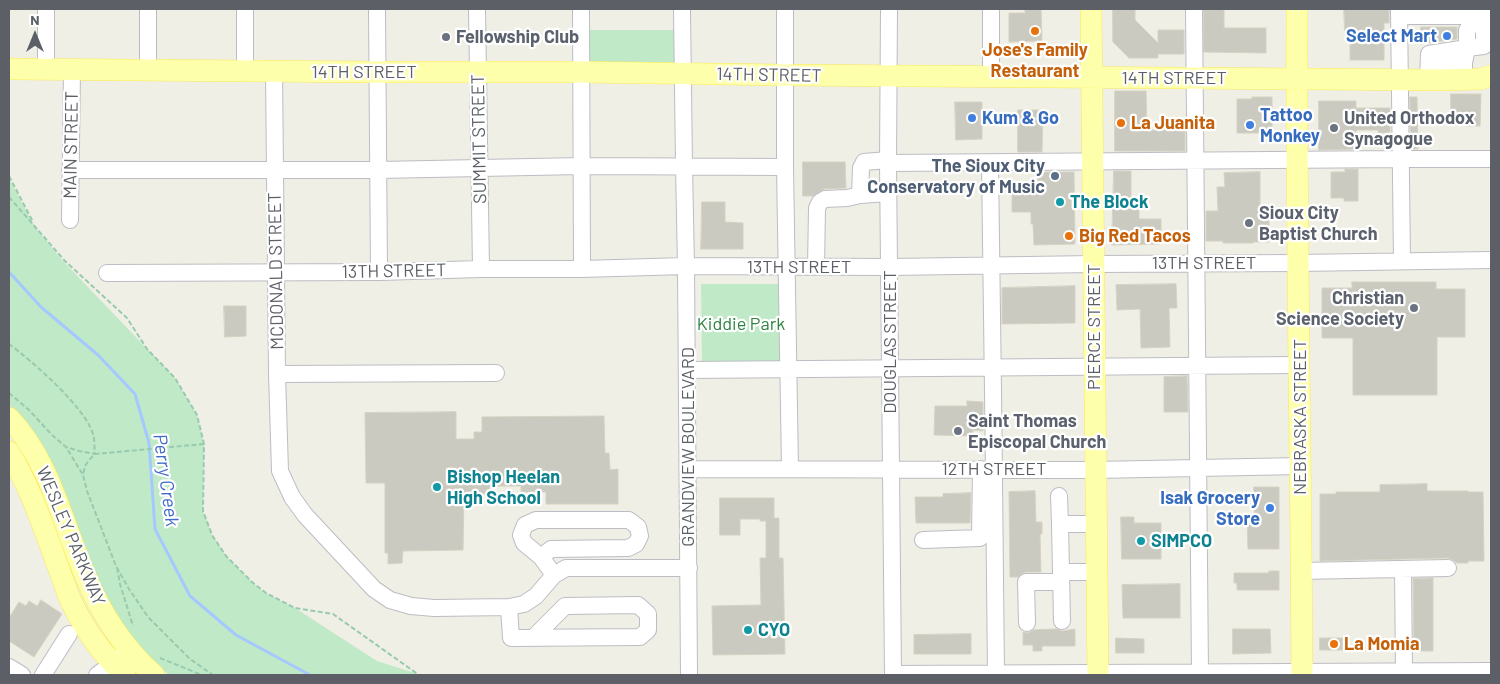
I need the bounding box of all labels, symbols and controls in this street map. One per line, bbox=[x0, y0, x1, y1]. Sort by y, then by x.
north arrow bbox=[10, 10, 60, 60]
text: N bbox=[30, 11, 40, 28]
marker: Jose's Family Restaurant bbox=[1029, 25, 1041, 37]
place label: Select Mart bbox=[1346, 25, 1437, 47]
place label: Fellowship Club bbox=[456, 26, 579, 48]
marker: Select Mart bbox=[1441, 30, 1453, 42]
marker: Fellowship Club bbox=[440, 31, 452, 43]
place label: Jose's Family Restaurant bbox=[982, 39, 1088, 82]
street label: 14TH STREET bbox=[311, 61, 417, 83]
street label: 14TH STREET bbox=[716, 63, 822, 87]
street label: 14TH STREET bbox=[1121, 67, 1227, 89]
street label: SUMMIT STREET bbox=[467, 74, 491, 204]
street label: MAIN STREET bbox=[59, 91, 83, 199]
place label: Tattoo Monkey bbox=[1260, 104, 1320, 146]
place label: Kum & Go bbox=[982, 107, 1059, 129]
place label: United Orthodox Synagogue bbox=[1344, 107, 1474, 150]
marker: Kum & Go bbox=[966, 112, 978, 124]
place label: La Juanita bbox=[1131, 112, 1215, 134]
marker: La Juanita bbox=[1115, 117, 1127, 129]
marker: Tattoo Monkey bbox=[1244, 119, 1256, 131]
marker: United Orthodox Synagogue bbox=[1328, 122, 1340, 134]
place label: The Sioux City Conservatory of Music bbox=[867, 155, 1045, 198]
marker: The Sioux City Conservatory of Music bbox=[1049, 170, 1061, 182]
place label: The Block bbox=[1070, 191, 1149, 213]
street label: MCDONALD STREET bbox=[264, 192, 288, 350]
marker: The Block bbox=[1054, 196, 1066, 208]
place label: Sioux City Baptist Church bbox=[1259, 202, 1377, 244]
marker: Sioux City Baptist Church bbox=[1243, 217, 1255, 229]
place label: Big Red Tacos bbox=[1079, 225, 1191, 247]
marker: Big Red Tacos bbox=[1063, 230, 1075, 242]
street label: 13TH STREET bbox=[1152, 252, 1256, 274]
street label: 13TH STREET bbox=[747, 256, 851, 278]
street label: 13TH STREET bbox=[342, 259, 446, 283]
street label: PIERCE STREET bbox=[1083, 264, 1105, 390]
street label: DOUGLAS STREET bbox=[879, 270, 901, 414]
place label: Christian Science Society bbox=[1276, 287, 1404, 330]
marker: Christian Science Society bbox=[1408, 302, 1420, 314]
park label: Kiddie Park bbox=[697, 313, 785, 335]
street label: NEBRASKA STREET bbox=[1289, 339, 1311, 495]
street label: GRANDVIEW BOULEVARD bbox=[677, 347, 699, 547]
place label: Saint Thomas Episcopal Church bbox=[968, 410, 1106, 452]
marker: Saint Thomas Episcopal Church bbox=[952, 425, 964, 437]
water label: Perry Creek bbox=[148, 432, 184, 528]
street label: 12TH STREET bbox=[942, 458, 1046, 480]
street label: WESLEY PARKWAY bbox=[32, 463, 110, 609]
place label: Bishop Heelan High School bbox=[447, 466, 560, 508]
marker: Bishop Heelan High School bbox=[431, 481, 443, 493]
place label: Isak Grocery Store bbox=[1160, 487, 1260, 530]
marker: Isak Grocery Store bbox=[1264, 502, 1276, 514]
place label: SIMPCO bbox=[1151, 530, 1212, 552]
marker: SIMPCO bbox=[1135, 535, 1147, 547]
place label: CYO bbox=[758, 619, 790, 641]
marker: CYO bbox=[742, 624, 754, 636]
place label: La Momia bbox=[1344, 633, 1419, 655]
marker: La Momia bbox=[1328, 638, 1340, 650]

